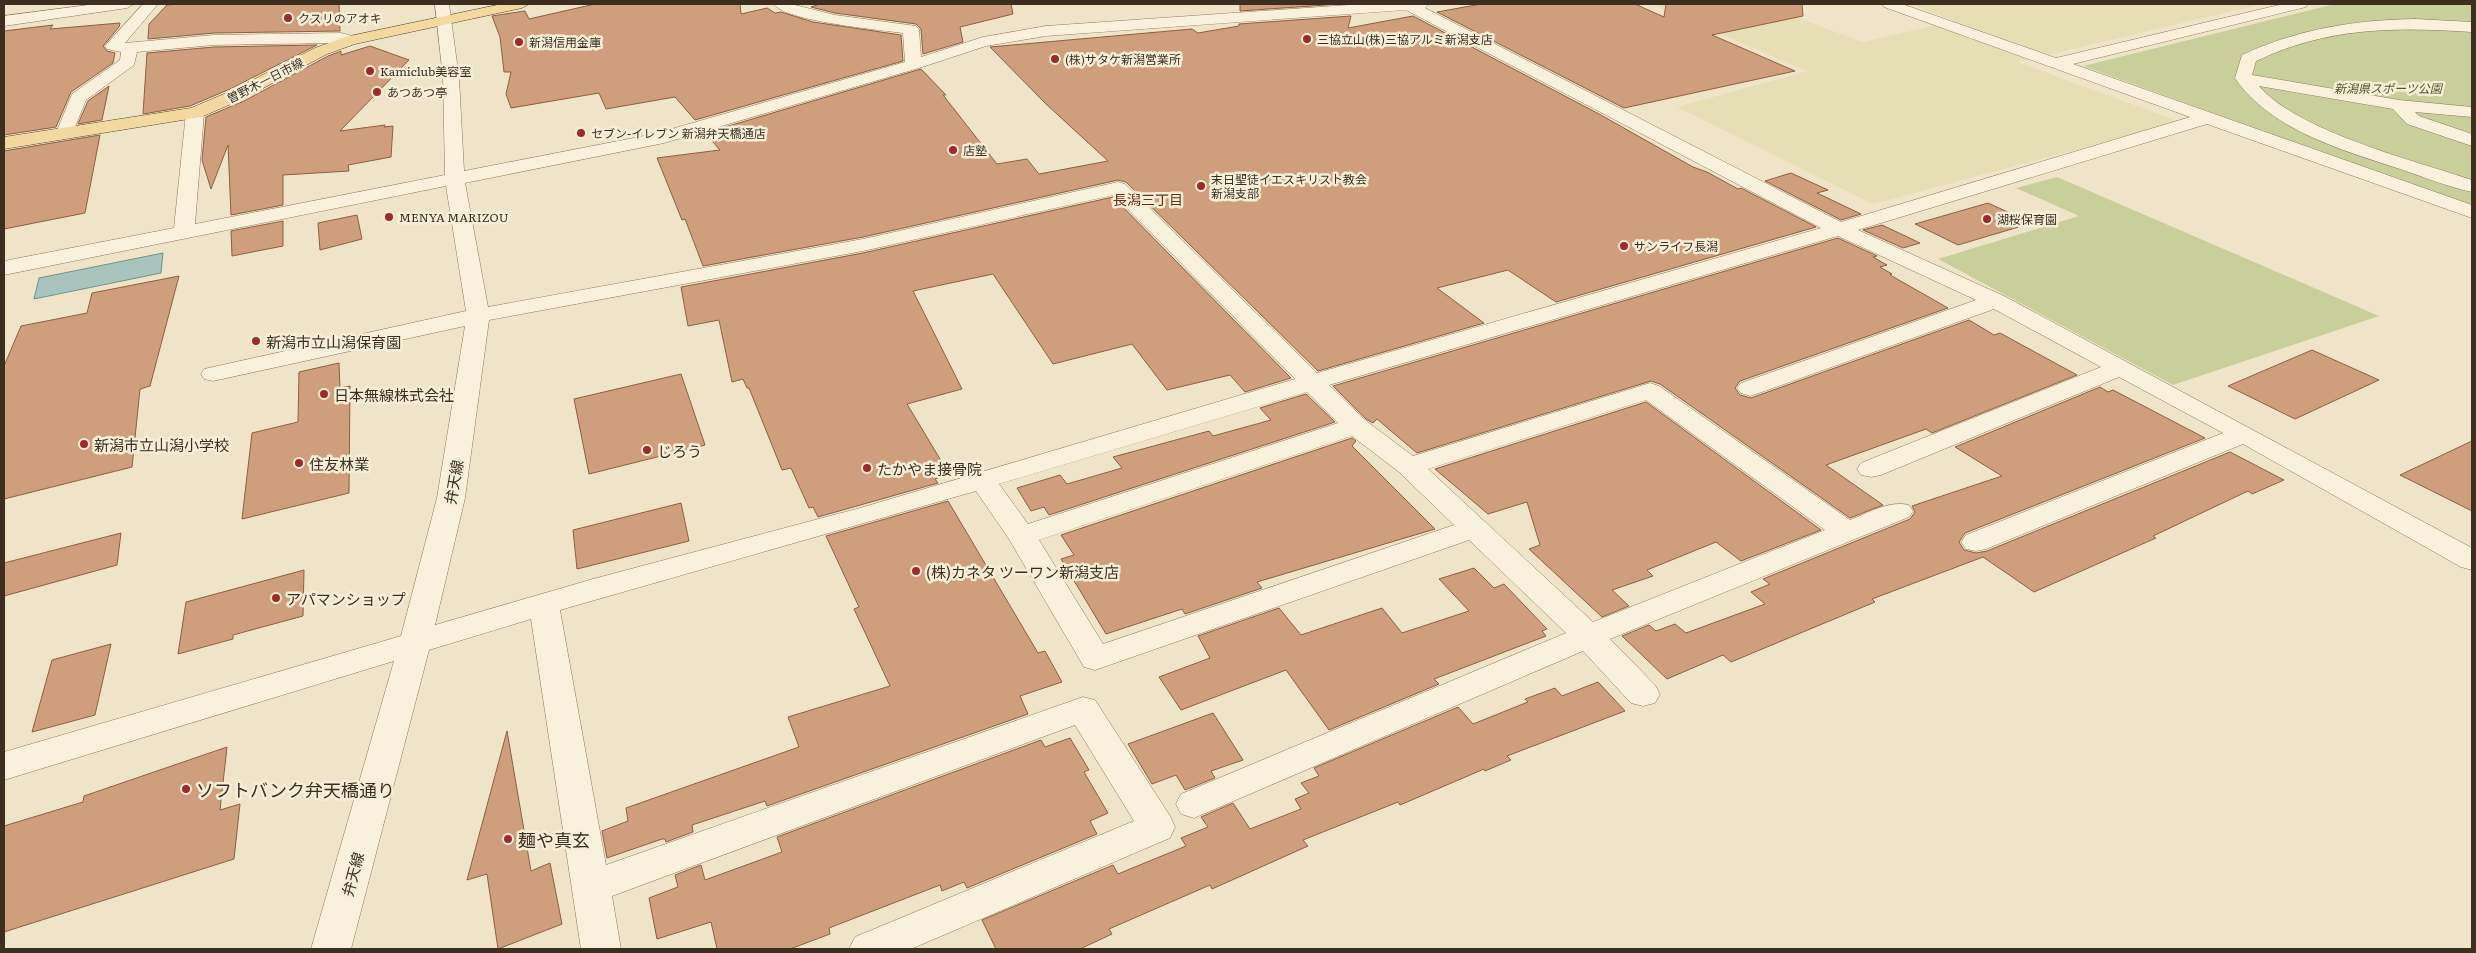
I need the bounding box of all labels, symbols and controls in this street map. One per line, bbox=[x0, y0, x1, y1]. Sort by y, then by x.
place label: クスリのアオキ bbox=[298, 9, 382, 27]
marker: クスリのアオキ bbox=[282, 12, 294, 24]
place label: 三協立山(株)三協アルミ新潟支店 bbox=[1317, 30, 1493, 48]
place label: 新潟信用金庫 bbox=[529, 33, 601, 51]
marker: 三協立山(株)三協アルミ新潟支店 bbox=[1301, 33, 1313, 45]
marker: 新潟信用金庫 bbox=[513, 36, 525, 48]
place label: (株)サタケ新潟営業所 bbox=[1065, 50, 1181, 68]
street label: 曽野木一日市線 bbox=[223, 53, 307, 107]
marker: (株)サタケ新潟営業所 bbox=[1049, 53, 1061, 65]
place label: Kamiclub美容室 bbox=[380, 62, 471, 80]
marker: Kamiclub美容室 bbox=[364, 65, 376, 77]
park label: 新潟県スポーツ公園 bbox=[2334, 79, 2444, 97]
place label: あつあつ亭 bbox=[387, 83, 447, 101]
marker: あつあつ亭 bbox=[371, 86, 383, 98]
place label: セブン-イレブン 新潟弁天橋通店 bbox=[591, 124, 766, 142]
marker: セブン-イレブン 新潟弁天橋通店 bbox=[575, 127, 587, 139]
place label: 店塾 bbox=[963, 141, 987, 159]
marker: 店塾 bbox=[947, 144, 959, 156]
place label: 末日聖徒イエスキリスト教会 新潟支部 bbox=[1211, 170, 1367, 202]
marker: 末日聖徒イエスキリスト教会 新潟支部 bbox=[1195, 180, 1207, 192]
district label: 長潟三丁目 bbox=[1113, 189, 1183, 209]
place label: MENYA MARIZOU bbox=[399, 208, 509, 226]
place label: 湖桜保育園 bbox=[1997, 210, 2057, 228]
marker: MENYA MARIZOU bbox=[383, 211, 395, 223]
marker: 湖桜保育園 bbox=[1981, 213, 1993, 225]
place label: サンライフ長潟 bbox=[1634, 237, 1718, 255]
marker: サンライフ長潟 bbox=[1618, 240, 1630, 252]
place label: 新潟市立山潟保育園 bbox=[266, 330, 401, 353]
marker: 新潟市立山潟保育園 bbox=[250, 335, 262, 347]
place label: 日本無線株式会社 bbox=[334, 383, 454, 406]
marker: 日本無線株式会社 bbox=[318, 388, 330, 400]
place label: 新潟市立山潟小学校 bbox=[94, 433, 229, 456]
marker: 新潟市立山潟小学校 bbox=[78, 438, 90, 450]
place label: じろう bbox=[657, 439, 702, 462]
marker: じろう bbox=[641, 444, 653, 456]
place label: 住友林業 bbox=[309, 452, 369, 475]
marker: 住友林業 bbox=[293, 457, 305, 469]
place label: たかやま接骨院 bbox=[877, 457, 982, 480]
street label: 弁天線 bbox=[438, 458, 468, 506]
marker: たかやま接骨院 bbox=[861, 462, 873, 474]
place label: (株)カネタ ツーワン新潟支店 bbox=[926, 560, 1119, 583]
marker: (株)カネタ ツーワン新潟支店 bbox=[910, 565, 922, 577]
place label: アパマンショップ bbox=[286, 587, 406, 610]
marker: アパマンショップ bbox=[270, 592, 282, 604]
place label: ソフトバンク弁天橋通り bbox=[196, 776, 395, 803]
marker: ソフトバンク弁天橋通り bbox=[180, 783, 192, 795]
place label: 麺や真玄 bbox=[518, 826, 590, 853]
marker: 麺や真玄 bbox=[502, 833, 514, 845]
street label: 弁天線 bbox=[335, 849, 369, 899]

